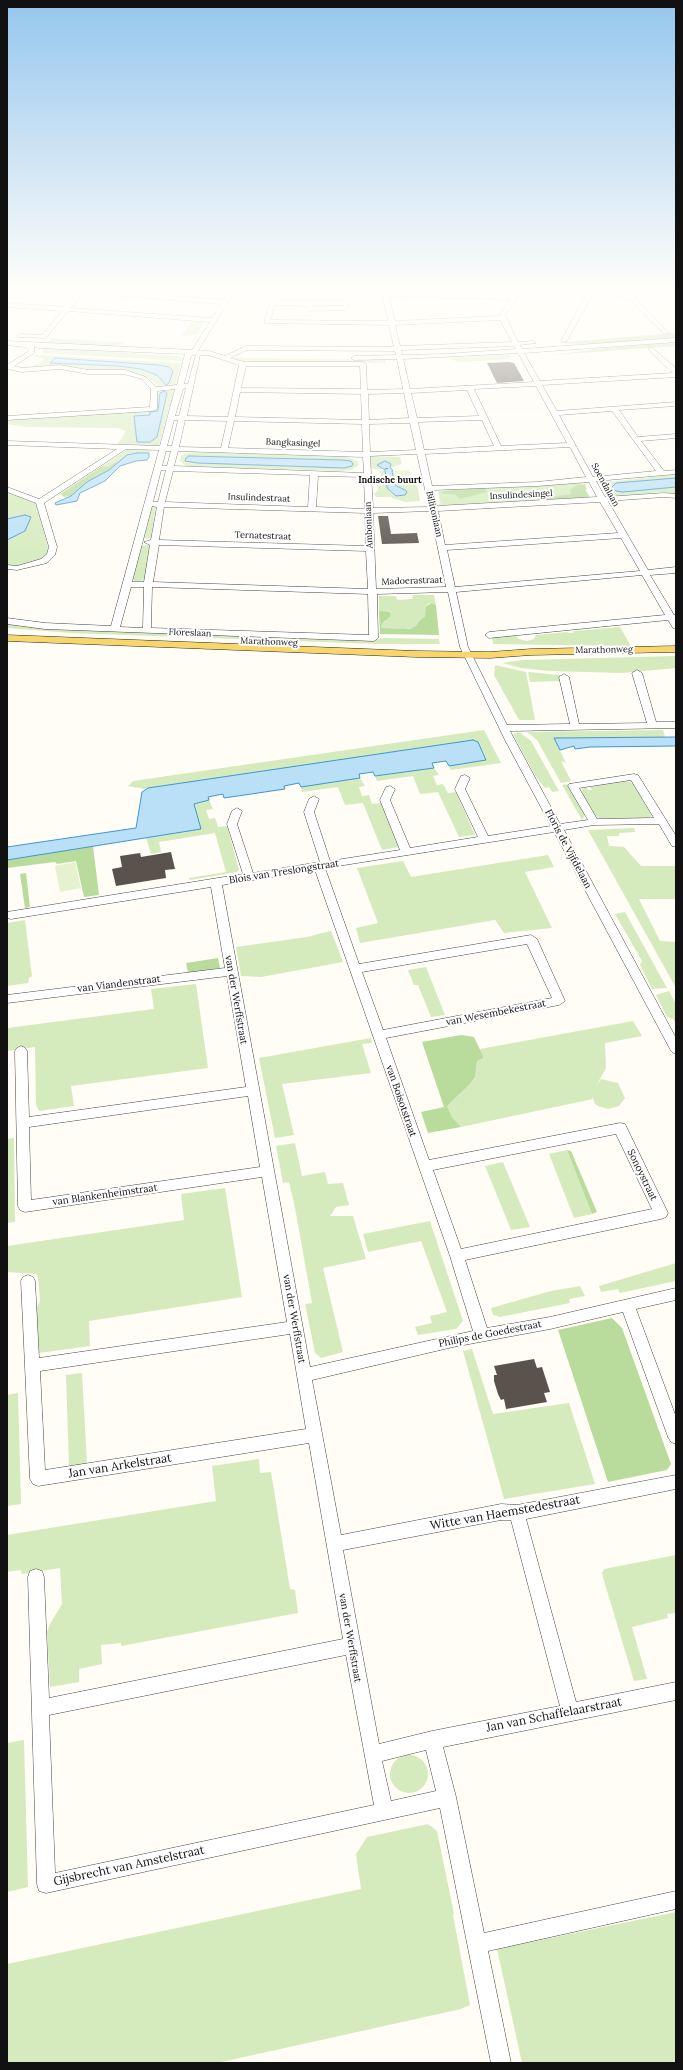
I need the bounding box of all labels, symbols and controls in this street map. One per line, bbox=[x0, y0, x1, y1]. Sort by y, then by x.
street label: Bangkasingel bbox=[265, 437, 321, 449]
street label: Soendalaan bbox=[589, 461, 621, 509]
district label: Indische buurt bbox=[358, 475, 422, 485]
street label: Insulindesingel bbox=[489, 488, 553, 502]
street label: Billitonlaan bbox=[423, 490, 445, 538]
street label: Insulindestraat bbox=[227, 492, 291, 504]
street label: Ambonlaan bbox=[363, 501, 375, 549]
street label: Ternatestraat bbox=[234, 530, 292, 542]
street label: Madoerastraat bbox=[381, 575, 443, 587]
street label: Floreslaan bbox=[168, 627, 212, 639]
street label: Marathonweg bbox=[240, 636, 298, 648]
street label: Marathonweg bbox=[575, 644, 633, 656]
street label: Floris de Vijfdelaan bbox=[542, 807, 594, 891]
street label: Blois van Treslongstraat bbox=[228, 857, 340, 887]
street label: van der Werffstraat bbox=[222, 955, 250, 1045]
street label: van Viandenstraat bbox=[77, 973, 161, 995]
street label: van Wesembekestraat bbox=[445, 997, 547, 1029]
street label: van Boisotstraat bbox=[383, 1064, 419, 1138]
street label: Sonoystraat bbox=[624, 1147, 660, 1203]
street label: van Blankenheimstraat bbox=[52, 1182, 158, 1208]
street label: van der Werffstraat bbox=[280, 1274, 308, 1364]
street label: Philips de Goedestraat bbox=[437, 1318, 543, 1350]
street label: Jan van Arkelstraat bbox=[67, 1451, 173, 1481]
street label: Witte van Haemstedestraat bbox=[429, 1493, 581, 1533]
street label: van der Werffstraat bbox=[336, 1593, 364, 1683]
street label: Jan van Schaffelaarstraat bbox=[485, 1695, 623, 1735]
street label: Gijsbrecht van Amstelstraat bbox=[52, 1843, 206, 1889]

